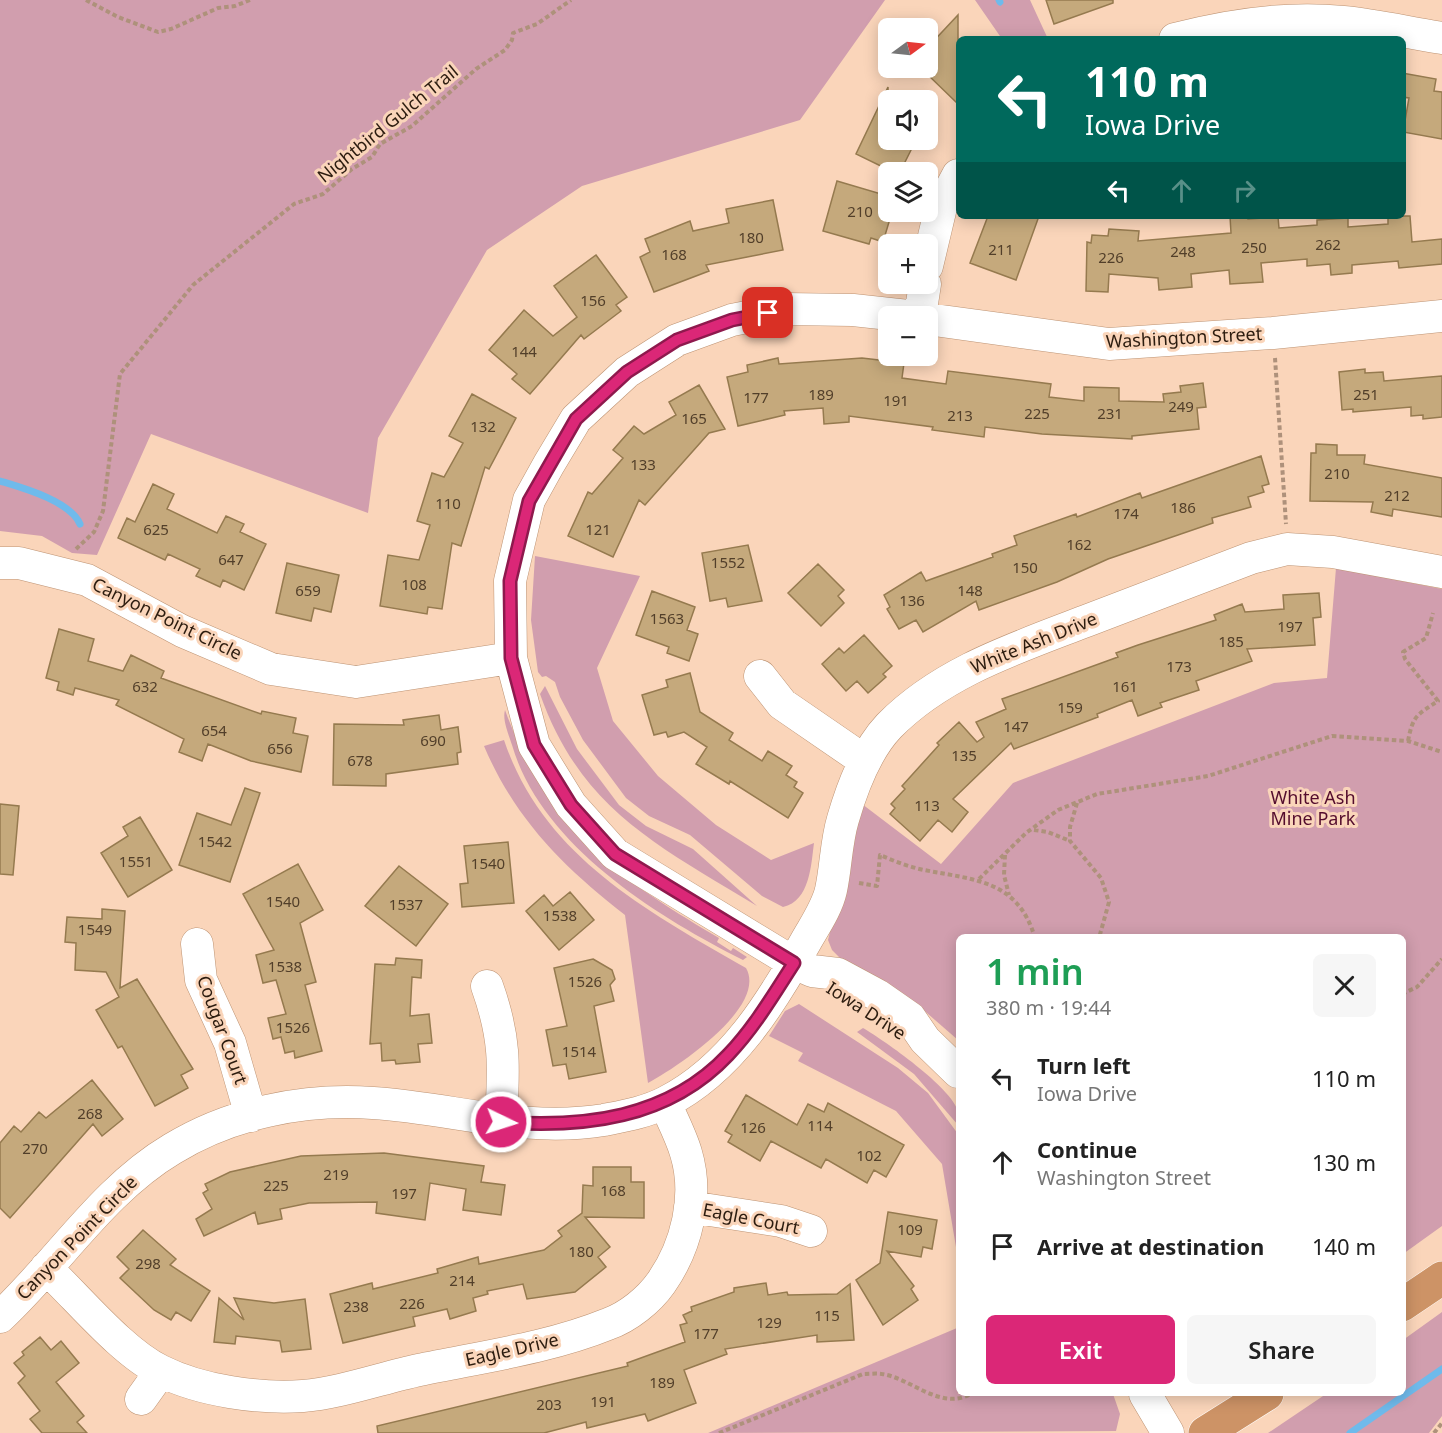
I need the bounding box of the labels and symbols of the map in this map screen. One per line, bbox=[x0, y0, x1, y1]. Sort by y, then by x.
north arrow bbox=[878, 18, 938, 78]
street label: Nightbird Gulch Trail bbox=[312, 59, 463, 187]
house number: 210 bbox=[847, 201, 873, 221]
house number: 180 bbox=[738, 227, 764, 247]
house number: 262 bbox=[1315, 234, 1341, 254]
house number: 250 bbox=[1241, 237, 1267, 257]
house number: 211 bbox=[988, 239, 1014, 259]
house number: 248 bbox=[1170, 241, 1196, 261]
house number: 168 bbox=[661, 244, 687, 264]
house number: 226 bbox=[1098, 247, 1124, 267]
pin bbox=[742, 287, 793, 338]
house number: 156 bbox=[580, 290, 606, 310]
street label: Washington Street bbox=[1105, 321, 1263, 353]
house number: 144 bbox=[511, 341, 537, 361]
house number: 189 bbox=[808, 384, 834, 404]
house number: 251 bbox=[1353, 384, 1379, 404]
house number: 177 bbox=[743, 387, 769, 407]
house number: 191 bbox=[883, 390, 909, 410]
house number: 249 bbox=[1168, 396, 1194, 416]
house number: 225 bbox=[1024, 403, 1050, 423]
house number: 231 bbox=[1097, 403, 1123, 423]
house number: 213 bbox=[947, 405, 973, 425]
house number: 165 bbox=[681, 408, 707, 428]
house number: 132 bbox=[470, 416, 496, 436]
house number: 133 bbox=[630, 454, 656, 474]
house number: 210 bbox=[1324, 463, 1350, 483]
house number: 212 bbox=[1384, 485, 1410, 505]
house number: 110 bbox=[435, 493, 461, 513]
house number: 186 bbox=[1170, 497, 1196, 517]
house number: 174 bbox=[1113, 503, 1139, 523]
house number: 625 bbox=[143, 519, 169, 539]
house number: 121 bbox=[585, 519, 611, 539]
house number: 162 bbox=[1066, 534, 1092, 554]
house number: 647 bbox=[218, 549, 244, 569]
house number: 1552 bbox=[711, 552, 745, 572]
house number: 150 bbox=[1012, 557, 1038, 577]
street label: Canyon Point Circle bbox=[89, 571, 246, 665]
house number: 108 bbox=[401, 574, 427, 594]
house number: 659 bbox=[295, 580, 321, 600]
house number: 148 bbox=[957, 580, 983, 600]
house number: 136 bbox=[899, 590, 925, 610]
street label: White Ash Drive bbox=[967, 606, 1100, 678]
house number: 1563 bbox=[650, 608, 684, 628]
house number: 197 bbox=[1277, 616, 1303, 636]
house number: 185 bbox=[1218, 631, 1244, 651]
house number: 173 bbox=[1166, 656, 1192, 676]
house number: 632 bbox=[132, 676, 158, 696]
house number: 161 bbox=[1112, 676, 1138, 696]
house number: 159 bbox=[1057, 697, 1083, 717]
house number: 147 bbox=[1003, 716, 1029, 736]
house number: 654 bbox=[201, 720, 227, 740]
house number: 690 bbox=[420, 730, 446, 750]
house number: 656 bbox=[267, 738, 293, 758]
house number: 135 bbox=[951, 745, 977, 765]
house number: 678 bbox=[347, 750, 373, 770]
park label: White Ash Mine Park bbox=[1270, 785, 1356, 830]
house number: 113 bbox=[914, 795, 940, 815]
house number: 1542 bbox=[198, 831, 232, 851]
house number: 1551 bbox=[119, 851, 153, 871]
house number: 1540 bbox=[471, 853, 505, 873]
house number: 1540 bbox=[266, 891, 300, 911]
house number: 1537 bbox=[389, 894, 423, 914]
house number: 1538 bbox=[543, 905, 577, 925]
house number: 1549 bbox=[78, 919, 112, 939]
house number: 1538 bbox=[268, 956, 302, 976]
house number: 1526 bbox=[568, 971, 602, 991]
street label: Cougar Court bbox=[192, 972, 254, 1088]
street label: Iowa Drive bbox=[822, 976, 911, 1045]
house number: 1526 bbox=[276, 1017, 310, 1037]
house number: 1514 bbox=[562, 1041, 597, 1061]
position arrow bbox=[469, 1090, 533, 1154]
house number: 268 bbox=[77, 1103, 103, 1123]
house number: 114 bbox=[807, 1115, 833, 1135]
house number: 126 bbox=[740, 1117, 766, 1137]
house number: 270 bbox=[22, 1138, 48, 1158]
house number: 102 bbox=[856, 1145, 882, 1165]
house number: 219 bbox=[323, 1164, 349, 1184]
street label: Canyon Point Circle bbox=[11, 1170, 142, 1305]
house number: 225 bbox=[263, 1175, 289, 1195]
house number: 168 bbox=[600, 1180, 626, 1200]
house number: 197 bbox=[391, 1183, 417, 1203]
street label: Eagle Court bbox=[701, 1197, 802, 1239]
house number: 109 bbox=[897, 1219, 923, 1239]
house number: 180 bbox=[568, 1241, 594, 1261]
house number: 298 bbox=[135, 1253, 161, 1273]
house number: 214 bbox=[449, 1270, 475, 1290]
house number: 226 bbox=[399, 1293, 425, 1313]
house number: 238 bbox=[343, 1296, 369, 1316]
house number: 115 bbox=[814, 1305, 840, 1325]
house number: 129 bbox=[756, 1312, 782, 1332]
house number: 177 bbox=[693, 1323, 719, 1343]
street label: Eagle Drive bbox=[463, 1327, 561, 1371]
house number: 189 bbox=[649, 1372, 675, 1392]
house number: 191 bbox=[590, 1391, 616, 1411]
house number: 203 bbox=[536, 1394, 562, 1414]

